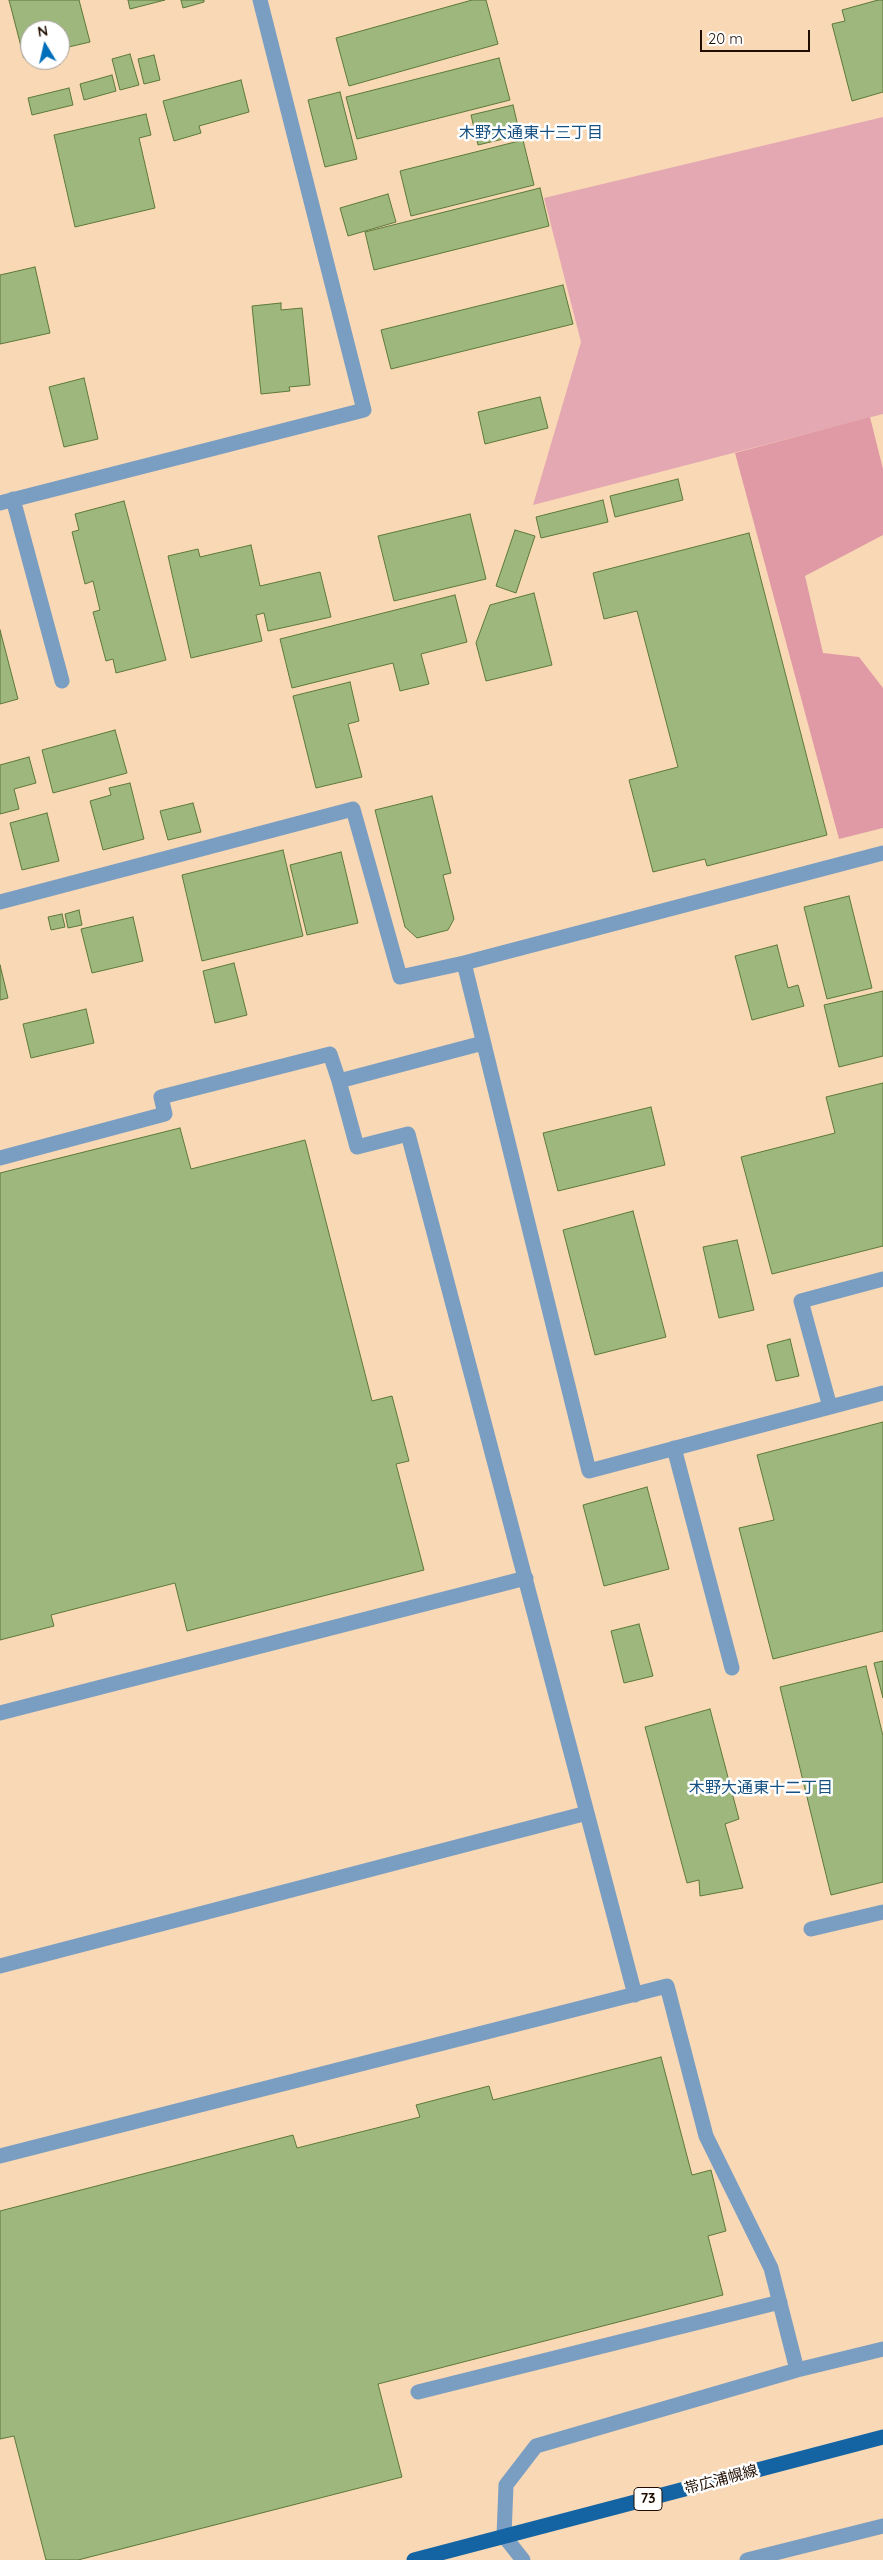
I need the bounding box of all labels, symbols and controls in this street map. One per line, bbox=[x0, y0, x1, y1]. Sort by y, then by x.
north arrow bbox=[20, 20, 70, 70]
scale bar bbox=[703, 20, 813, 52]
text: N bbox=[36, 21, 49, 41]
text: 20 m bbox=[708, 29, 743, 48]
district label: 木野大通東十三丁目 bbox=[459, 123, 603, 143]
district label: 木野大通東十二丁目 bbox=[689, 1778, 833, 1798]
street label: 帯広浦幌線 bbox=[682, 2462, 760, 2498]
road number: 73 bbox=[634, 2488, 662, 2510]

